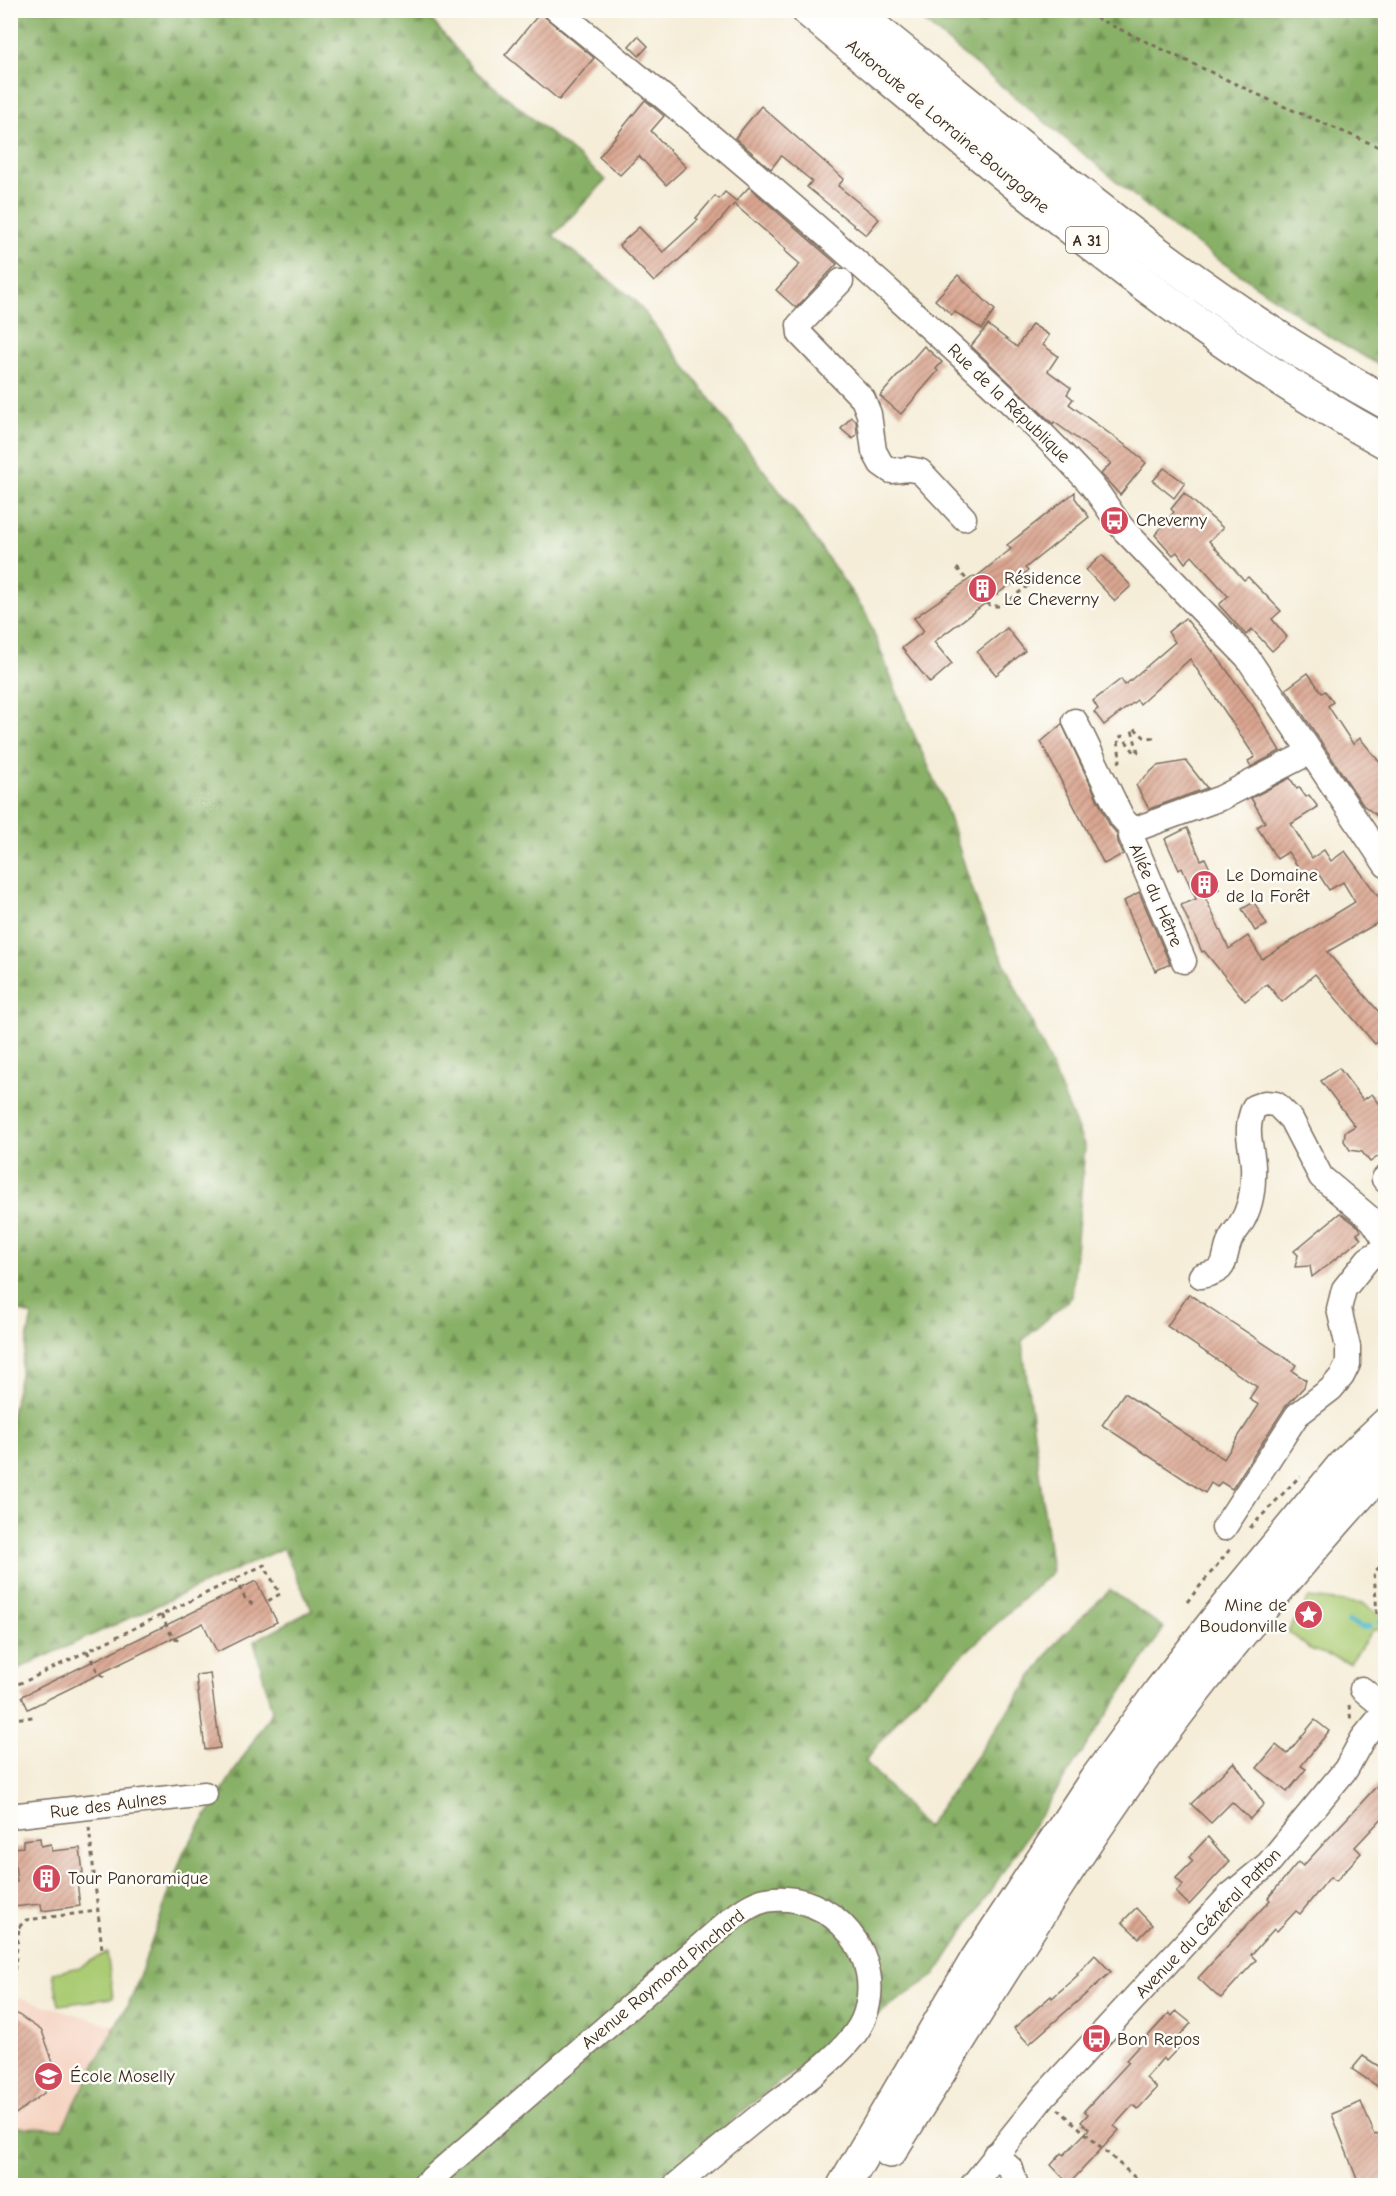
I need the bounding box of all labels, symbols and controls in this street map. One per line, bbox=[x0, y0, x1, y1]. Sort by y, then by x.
street label: Autoroute de Lorraine-Bourgogne bbox=[842, 35, 1054, 218]
road number: A 31 bbox=[1066, 227, 1108, 253]
street label: Rue de la République bbox=[943, 339, 1074, 467]
bus stop icon: Cheverny bbox=[1099, 504, 1131, 536]
place label: Cheverny bbox=[1136, 510, 1208, 531]
place label: Résidence Le Cheverny bbox=[1004, 568, 1100, 610]
building icon: Résidence Le Cheverny bbox=[967, 572, 999, 604]
street label: Allée du Hêtre bbox=[1124, 840, 1187, 950]
place label: Le Domaine de la Forêt bbox=[1226, 865, 1318, 907]
building icon: Le Domaine de la Forêt bbox=[1189, 869, 1221, 901]
place label: Mine de Boudonville bbox=[1200, 1595, 1287, 1637]
place icon: Mine de Boudonville bbox=[1292, 1599, 1324, 1631]
street label: Rue des Aulnes bbox=[49, 1788, 167, 1823]
street label: Avenue du Général Patton bbox=[1131, 1844, 1286, 2003]
building icon: Tour Panoramique bbox=[31, 1862, 63, 1894]
place label: Tour Panoramique bbox=[68, 1868, 208, 1889]
street label: Avenue Raymond Pinchard bbox=[577, 1905, 749, 2054]
bus stop icon: Bon Repos bbox=[1080, 2023, 1112, 2055]
place label: Bon Repos bbox=[1117, 2029, 1200, 2050]
school or university icon: École Moselly bbox=[33, 2060, 65, 2092]
place label: École Moselly bbox=[70, 2065, 176, 2087]

